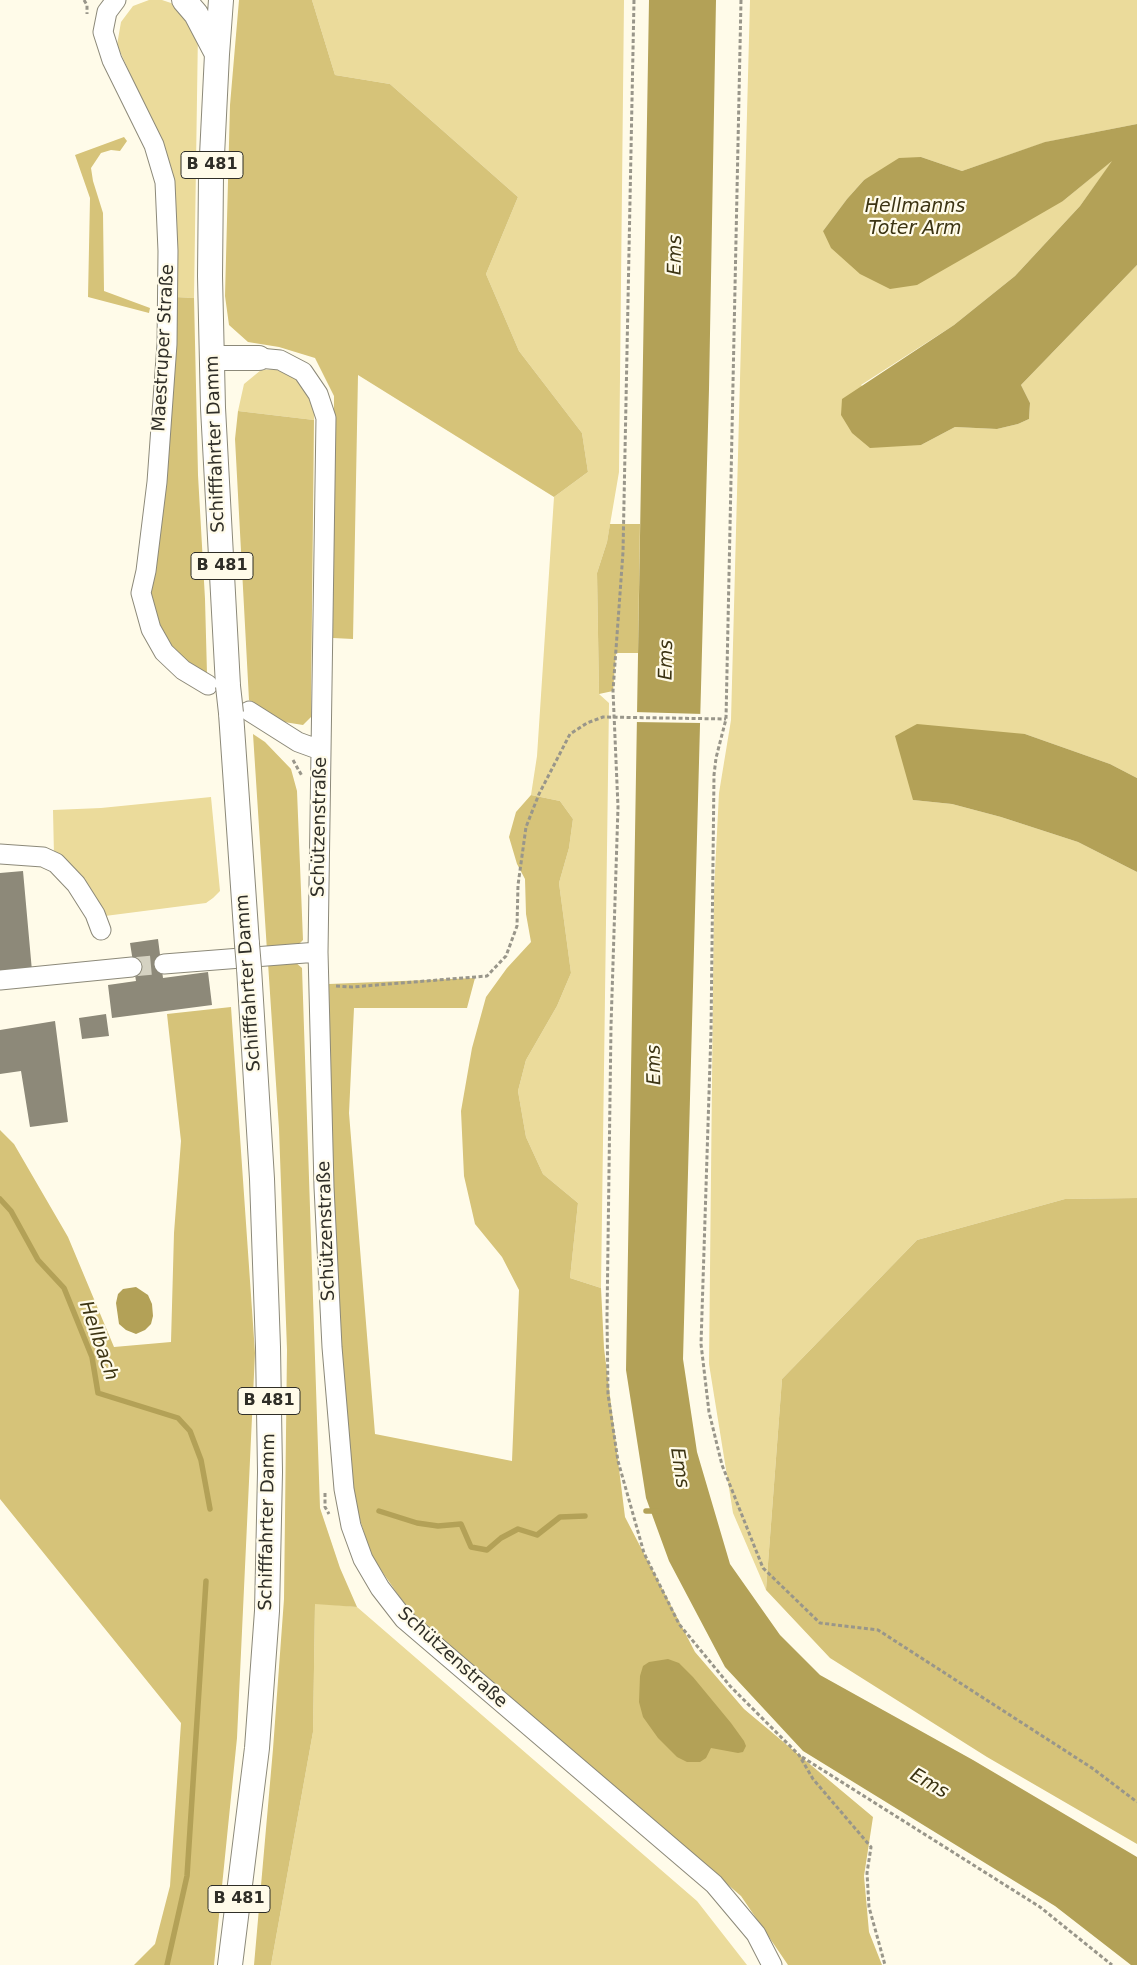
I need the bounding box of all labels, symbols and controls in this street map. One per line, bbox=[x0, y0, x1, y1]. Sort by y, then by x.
road number: B 481 bbox=[181, 152, 243, 178]
water label: Hellmanns Toter Arm bbox=[865, 196, 965, 240]
water label: Ems bbox=[664, 235, 688, 275]
street label: Maestruper Straße bbox=[149, 264, 179, 432]
street label: Schifffahrter Damm bbox=[202, 355, 230, 533]
road number: B 481 bbox=[191, 552, 253, 580]
water label: Ems bbox=[655, 640, 679, 680]
street label: Schützenstraße bbox=[308, 757, 332, 897]
street label: Schifffahrter Damm bbox=[232, 894, 266, 1072]
water label: Ems bbox=[643, 1045, 667, 1085]
street label: Schützenstraße bbox=[314, 1160, 340, 1302]
water label: Hellbach bbox=[74, 1298, 122, 1384]
road number: B 481 bbox=[238, 1388, 300, 1414]
street label: Schifffahrter Damm bbox=[256, 1433, 280, 1611]
water label: Ems bbox=[665, 1446, 693, 1490]
street label: Schützenstraße bbox=[393, 1603, 511, 1713]
water label: Ems bbox=[906, 1764, 952, 1804]
road number: B 481 bbox=[208, 1886, 270, 1912]

